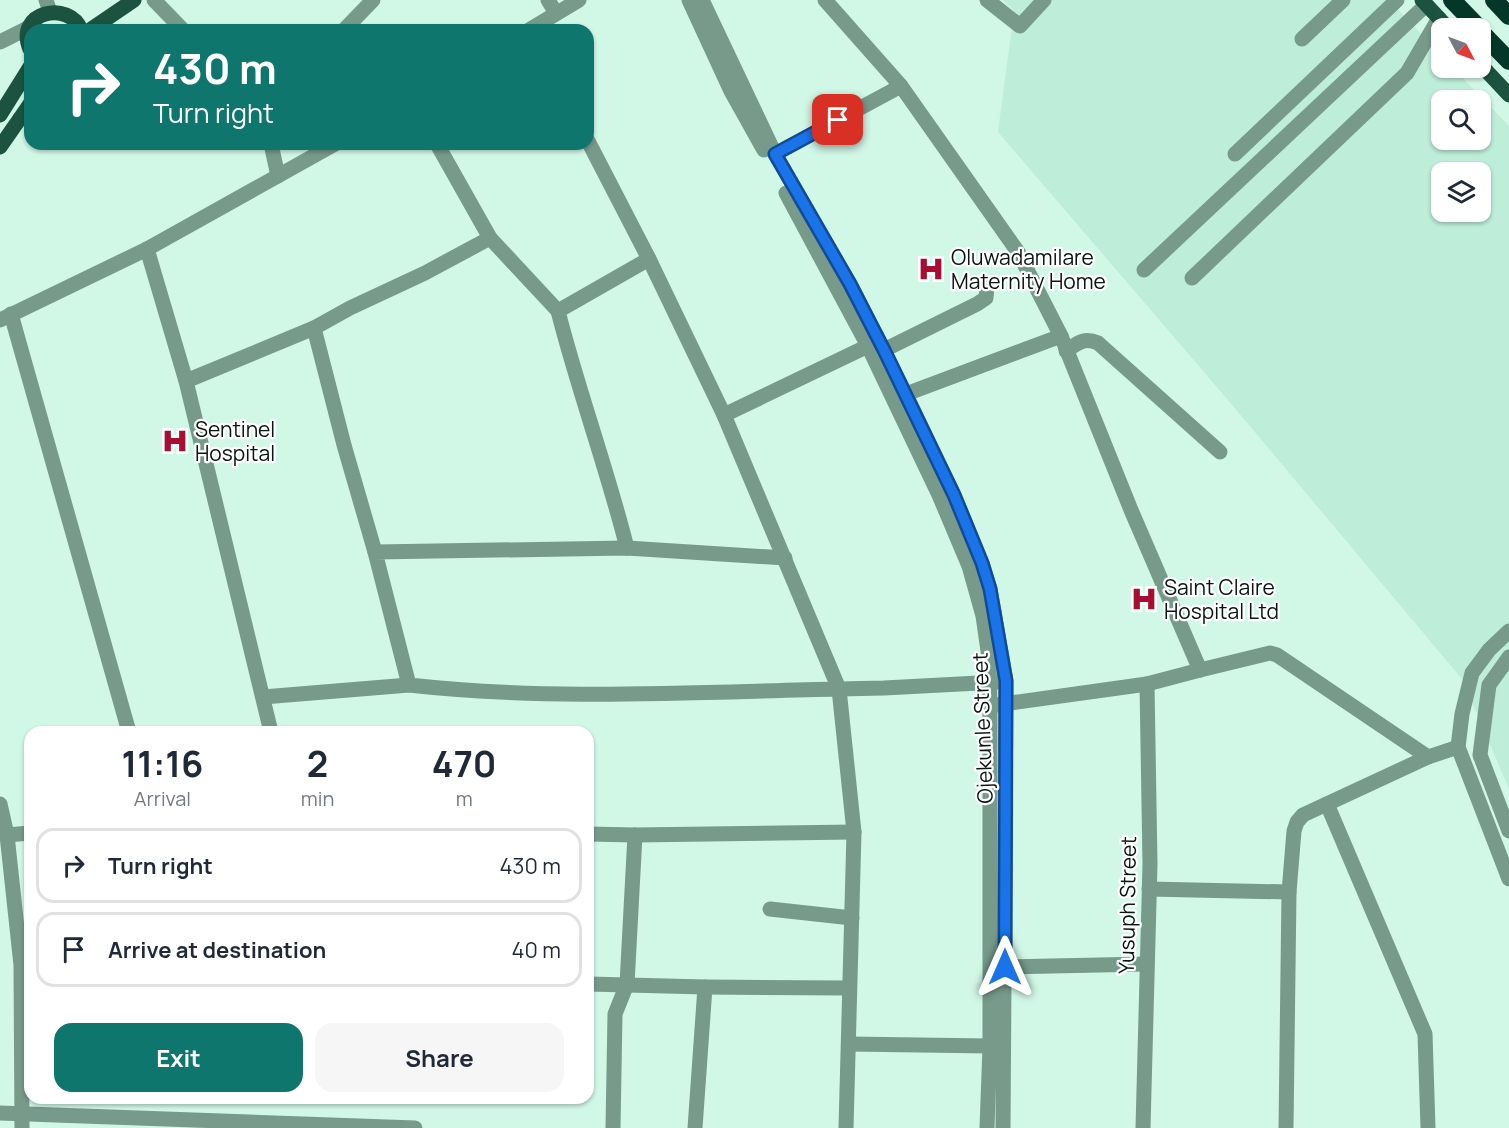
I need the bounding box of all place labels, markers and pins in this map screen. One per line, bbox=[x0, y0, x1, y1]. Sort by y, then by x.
pin bbox=[812, 94, 863, 145]
place label: Oluwadamilare Maternity Home bbox=[951, 243, 1106, 295]
hospital icon: Oluwadamilare Maternity Home bbox=[916, 254, 946, 284]
place label: Sentinel Hospital bbox=[195, 415, 275, 467]
hospital icon: Sentinel Hospital bbox=[160, 426, 190, 456]
place label: Saint Claire Hospital Ltd bbox=[1164, 573, 1279, 625]
hospital icon: Saint Claire Hospital Ltd bbox=[1129, 584, 1159, 614]

